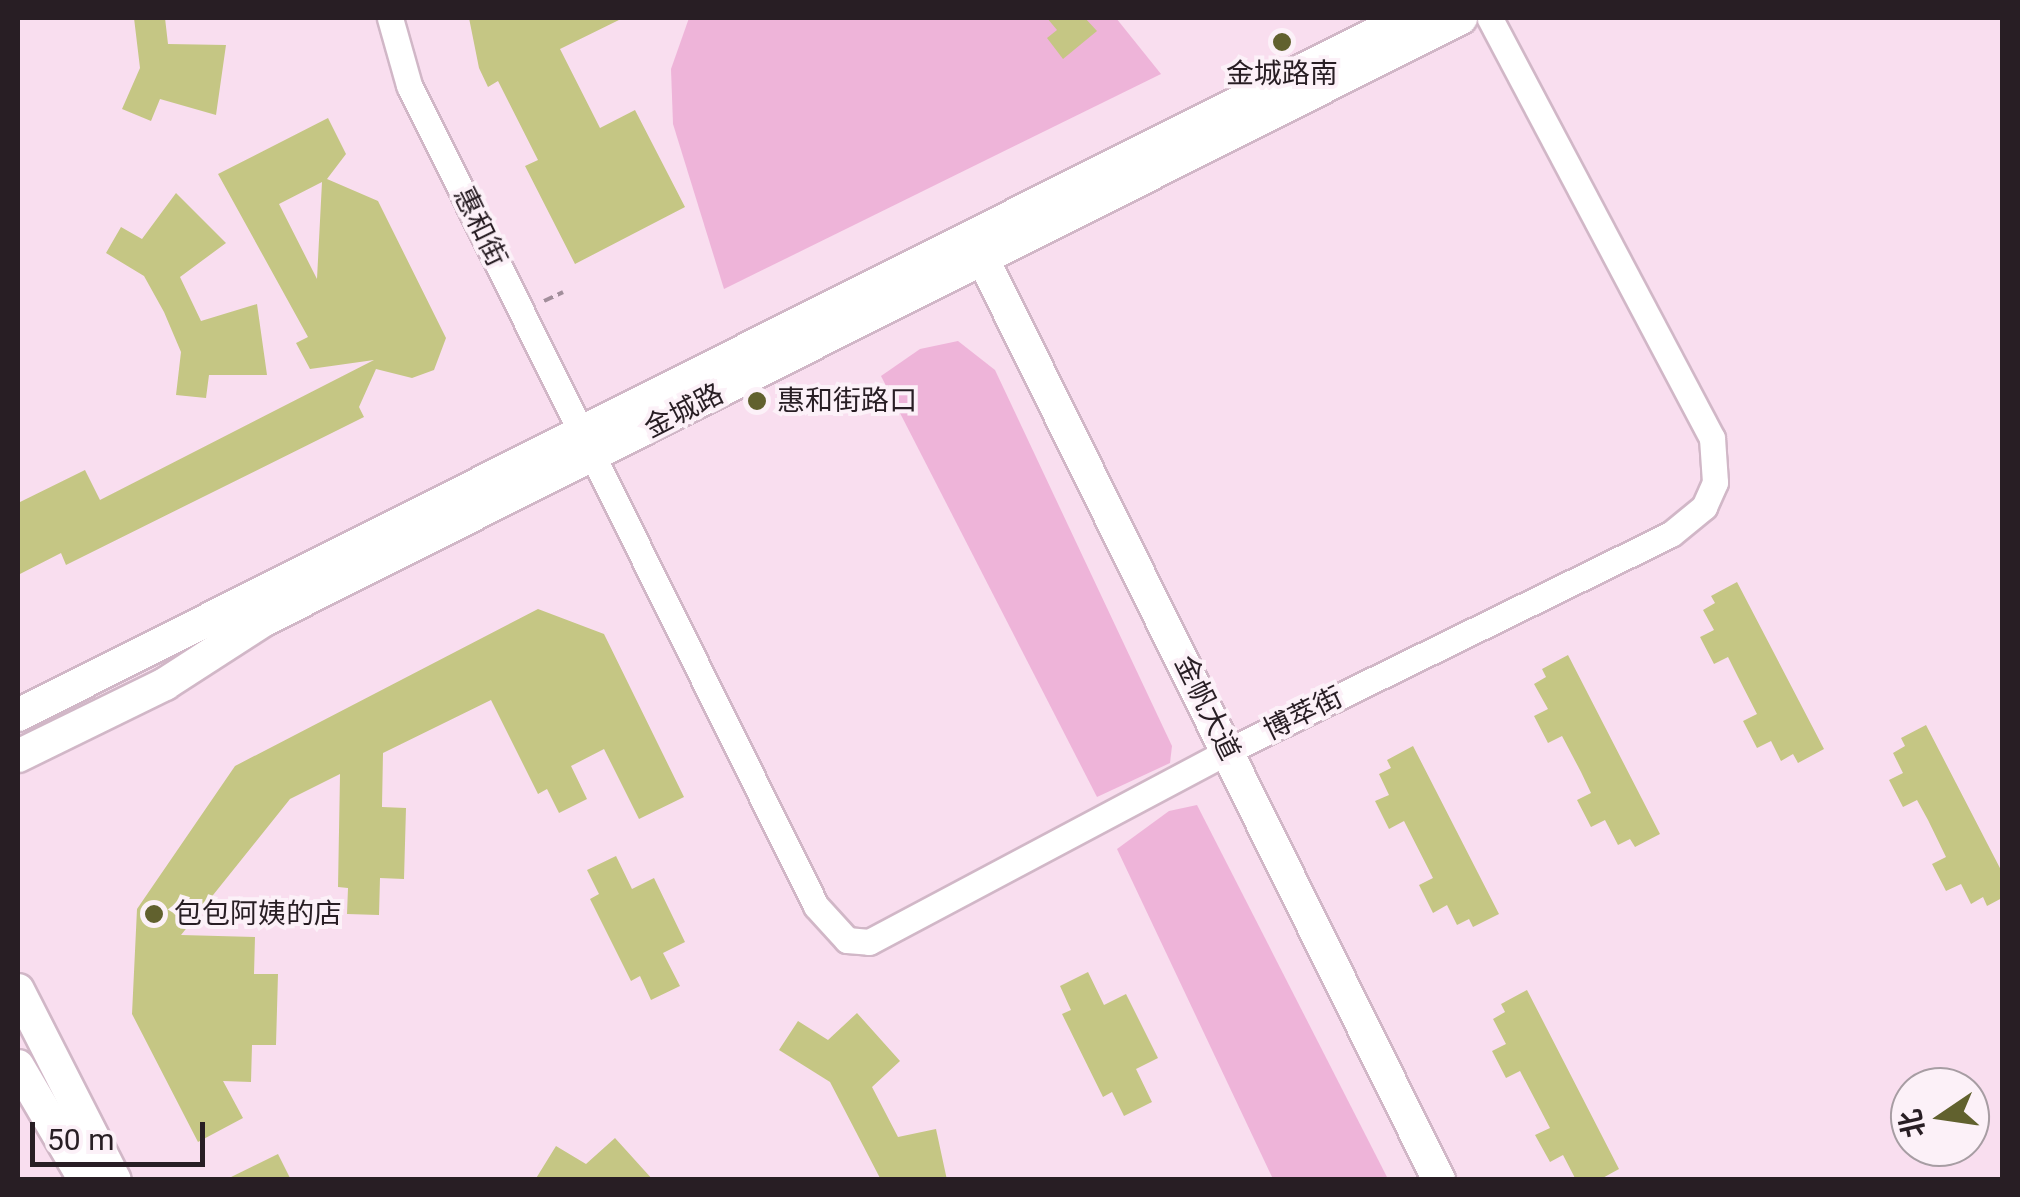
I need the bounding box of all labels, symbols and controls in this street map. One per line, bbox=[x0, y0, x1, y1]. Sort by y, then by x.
marker: 金城路南 bbox=[1271, 31, 1293, 53]
place label: 金城路南 bbox=[1226, 57, 1338, 91]
street label: 惠和街 bbox=[446, 182, 514, 272]
street label: 金城路 bbox=[639, 377, 729, 445]
place label: 惠和街路口 bbox=[777, 384, 917, 418]
marker: 惠和街路口 bbox=[746, 390, 768, 412]
street label: 金帆大道 bbox=[1167, 650, 1247, 766]
street label: 博萃街 bbox=[1258, 680, 1348, 748]
place label: 包包阿姨的店 bbox=[174, 897, 342, 931]
marker: 包包阿姨的店 bbox=[143, 903, 165, 925]
north arrow bbox=[1890, 1067, 1990, 1167]
scale bar bbox=[35, 1102, 210, 1164]
text: 北 bbox=[1893, 1106, 1931, 1141]
text: 50 m bbox=[47, 1122, 114, 1157]

